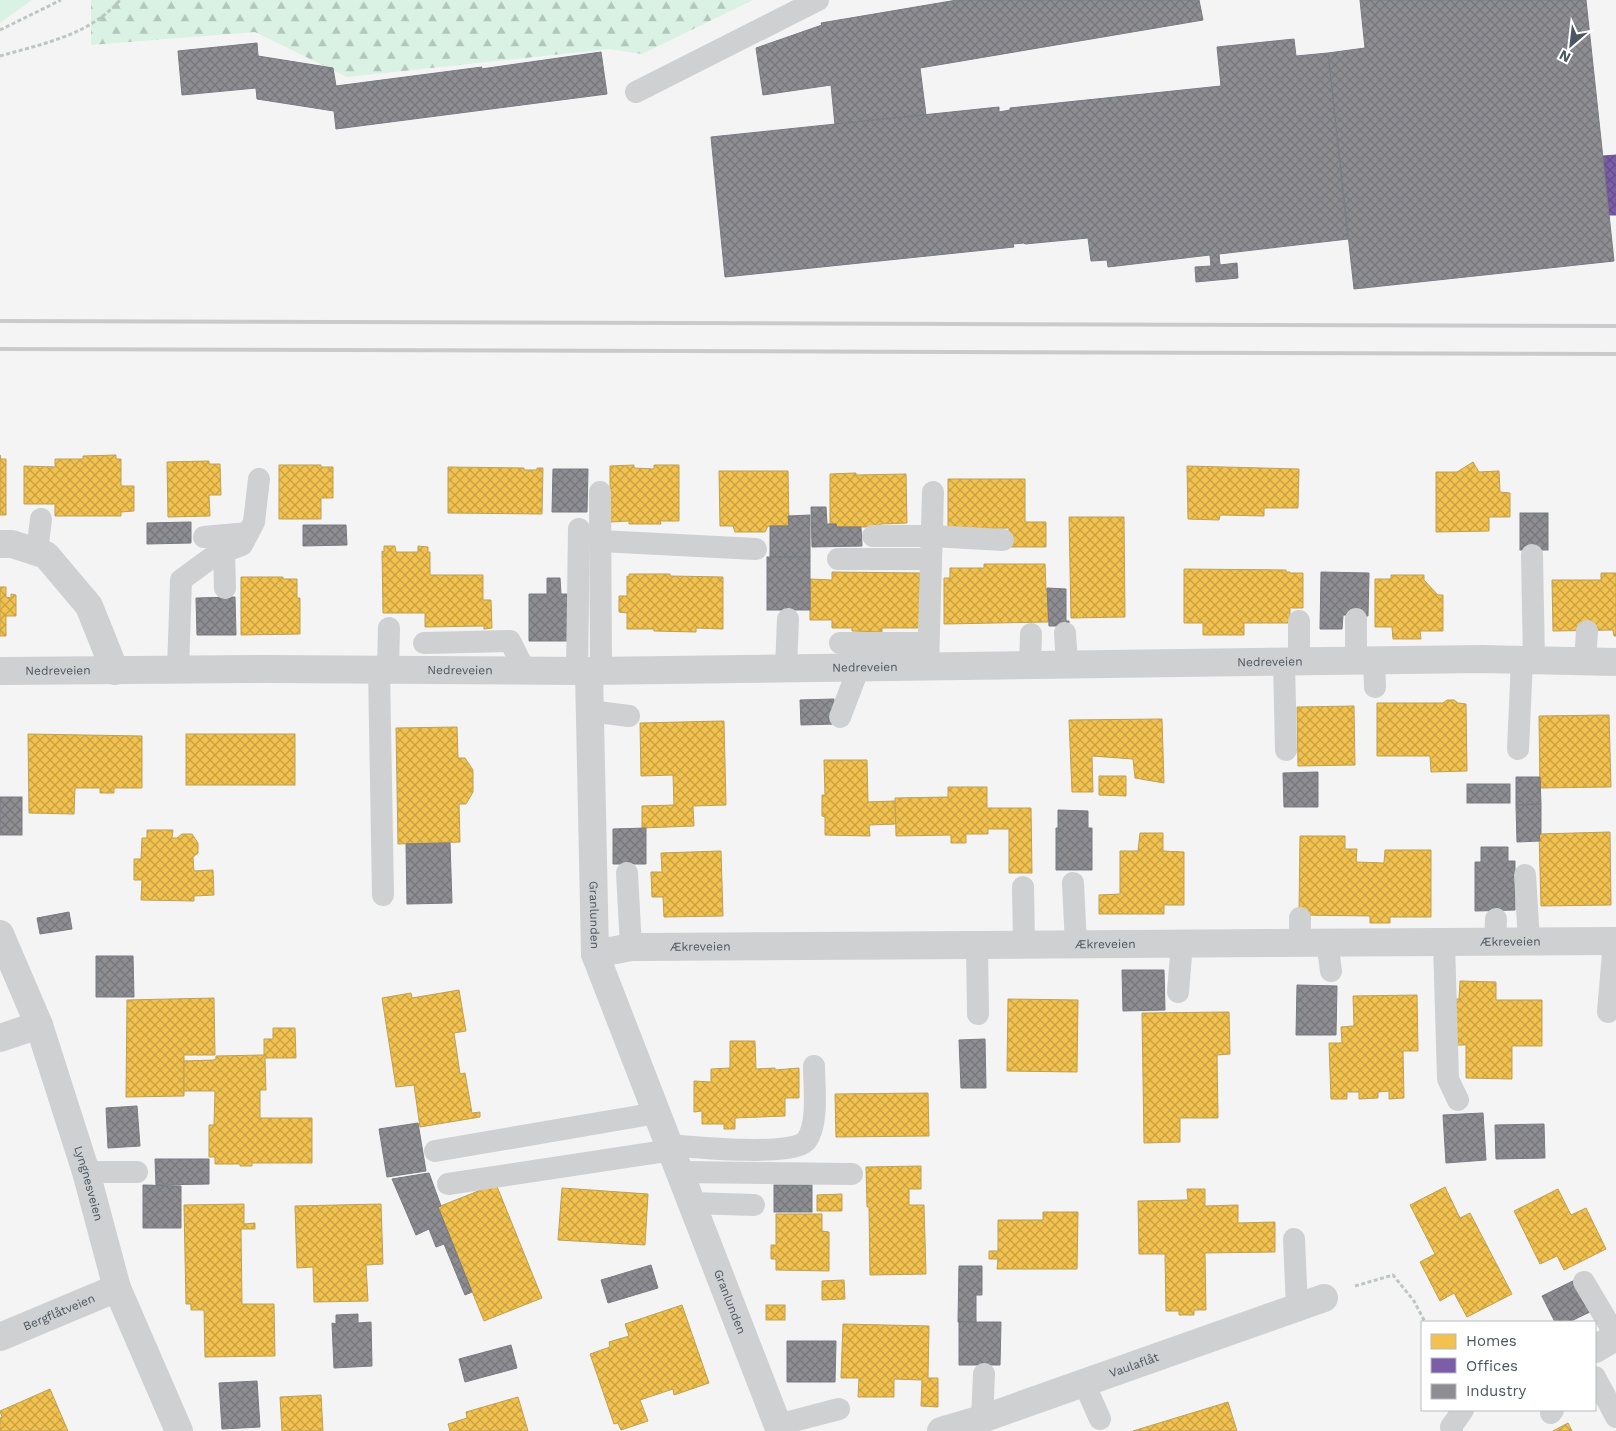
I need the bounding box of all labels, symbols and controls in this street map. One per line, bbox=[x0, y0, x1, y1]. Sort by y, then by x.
north arrow bbox=[1546, 20, 1596, 70]
text: N bbox=[1557, 47, 1573, 66]
street label: Nedreveien bbox=[1237, 654, 1303, 669]
street label: Nedreveien bbox=[832, 660, 898, 675]
street label: Nedreveien bbox=[25, 663, 91, 678]
street label: Nedreveien bbox=[427, 663, 493, 677]
street label: Granlunden bbox=[586, 881, 602, 949]
street label: Ækreveien bbox=[1480, 934, 1541, 949]
street label: Ækreveien bbox=[1075, 937, 1136, 951]
street label: Ækreveien bbox=[670, 939, 731, 954]
street label: Lyngnesveien bbox=[71, 1144, 106, 1222]
street label: Granlunden bbox=[711, 1267, 749, 1336]
street label: Bergflåtveien bbox=[21, 1291, 97, 1334]
legend bbox=[1421, 1321, 1596, 1411]
text: Homes bbox=[1466, 1332, 1517, 1350]
street label: Vaulaflåt bbox=[1107, 1350, 1161, 1380]
text: Offices bbox=[1466, 1357, 1518, 1375]
text: Industry bbox=[1466, 1382, 1527, 1400]

